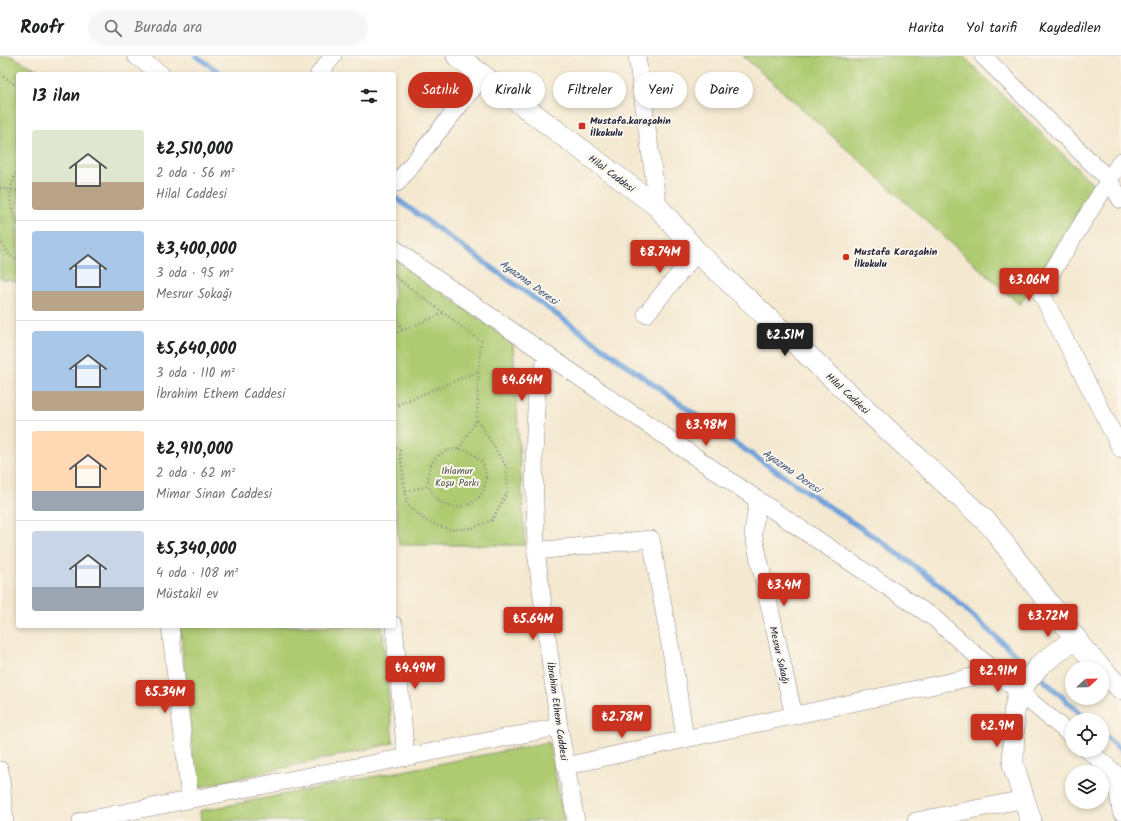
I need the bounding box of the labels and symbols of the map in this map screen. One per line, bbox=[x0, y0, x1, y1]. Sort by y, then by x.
place label: Mustafa.karaşahin İlkokulu bbox=[590, 113, 671, 141]
marker: Mustafa.karaşahin İlkokulu bbox=[577, 121, 587, 131]
street label: Hilal Caddesi bbox=[585, 151, 638, 197]
pin: ₺8.74M bbox=[627, 240, 693, 274]
place label: Mustafa Karaşahin İlkokulu bbox=[854, 244, 938, 272]
marker: Mustafa Karaşahin İlkokulu bbox=[841, 252, 851, 262]
water label: Ayazma Deresi bbox=[496, 256, 563, 312]
pin: ₺3.06M bbox=[996, 268, 1062, 302]
pin: ₺2.51M bbox=[752, 323, 818, 357]
pin: ₺4.64M bbox=[489, 368, 555, 402]
street label: Hilal Caddesi bbox=[822, 369, 873, 419]
pin: ₺3.98M bbox=[673, 413, 739, 447]
water label: Ayazma Deresi bbox=[758, 445, 826, 500]
park label: Ihlamur Koşu Parkı bbox=[435, 463, 480, 491]
pin: ₺3.4M bbox=[756, 573, 812, 607]
pin: ₺3.72M bbox=[1015, 604, 1081, 638]
pin: ₺5.64M bbox=[500, 607, 566, 641]
street label: Mesrur Sokağı bbox=[765, 625, 794, 686]
pin: ₺4.49M bbox=[382, 656, 448, 690]
pin: ₺2.91M bbox=[965, 659, 1031, 693]
street label: İbrahim Ethem Caddesi bbox=[542, 661, 572, 762]
north arrow bbox=[1065, 661, 1109, 705]
pin: ₺5.34M bbox=[132, 680, 198, 714]
pin: ₺2.78M bbox=[589, 705, 655, 739]
pin: ₺2.9M bbox=[969, 714, 1025, 748]

